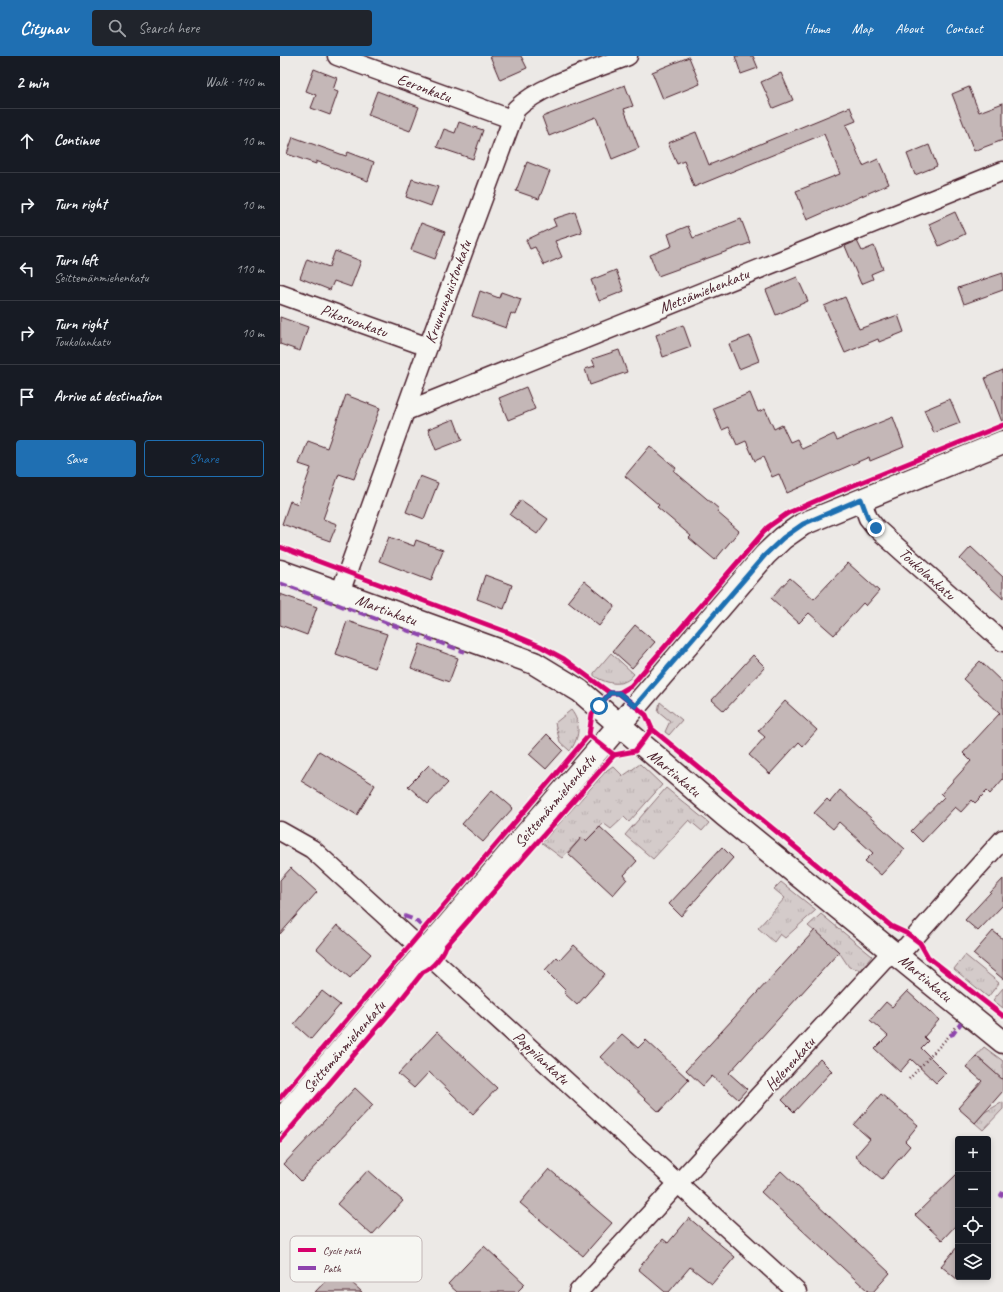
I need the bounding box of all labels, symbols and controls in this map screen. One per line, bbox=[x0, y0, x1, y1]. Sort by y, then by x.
search box bbox=[92, 10, 372, 46]
text: Citynav bbox=[20, 16, 68, 40]
icon: search bbox=[106, 17, 128, 39]
text: Search here bbox=[138, 19, 199, 38]
text: Home bbox=[804, 20, 830, 37]
text: Map bbox=[852, 20, 873, 37]
text: About bbox=[895, 20, 923, 37]
text: Contact bbox=[945, 20, 983, 37]
street label: Eeronkatu bbox=[394, 69, 455, 107]
text: 2 min bbox=[16, 72, 49, 93]
text: Walk · 140 m bbox=[205, 74, 264, 90]
icon: ahead bbox=[16, 130, 38, 152]
text: Continue bbox=[54, 131, 99, 150]
text: 10 m bbox=[242, 133, 264, 149]
icon: right bbox=[16, 194, 38, 216]
text: Turn right bbox=[54, 195, 107, 214]
text: 10 m bbox=[242, 197, 264, 213]
street label: Kruununpuistonkatu bbox=[420, 237, 476, 346]
text: Turn left bbox=[54, 251, 97, 270]
icon: left bbox=[16, 258, 38, 280]
text: 110 m bbox=[236, 261, 264, 277]
street label: Metsämiehenkatu bbox=[656, 263, 753, 318]
text: Seittemänmiehenkatu bbox=[54, 270, 148, 286]
street label: Pikosuonkatu bbox=[318, 300, 391, 343]
text: Turn right bbox=[54, 315, 107, 334]
icon: right bbox=[16, 322, 38, 344]
text: 10 m bbox=[242, 325, 264, 341]
text: Toukolankatu bbox=[54, 334, 110, 350]
icon: arrive bbox=[16, 386, 38, 408]
text: Arrive at destination bbox=[54, 387, 161, 406]
button: Save bbox=[16, 440, 136, 477]
button: Share bbox=[144, 440, 264, 477]
route end bbox=[867, 519, 885, 537]
street label: Toukolankatu bbox=[895, 543, 960, 605]
street label: Martinkatu bbox=[353, 590, 420, 631]
route start bbox=[590, 697, 608, 715]
street label: Martinkatu bbox=[643, 745, 706, 802]
street label: Seittemänmiehenkatu bbox=[510, 749, 601, 852]
street label: Martinkatu bbox=[894, 950, 957, 1007]
street label: Seittemänmiehenkatu bbox=[298, 996, 390, 1097]
street label: Pappilankatu bbox=[509, 1027, 574, 1090]
street label: Helenenkatu bbox=[761, 1032, 820, 1095]
map controls bbox=[955, 1136, 991, 1280]
button: + bbox=[955, 1136, 991, 1172]
button: − bbox=[955, 1172, 991, 1208]
button: locate bbox=[955, 1208, 991, 1244]
legend bbox=[290, 1236, 422, 1282]
text: Cycle path bbox=[323, 1243, 362, 1257]
button: layers bbox=[955, 1244, 991, 1280]
text: Path bbox=[323, 1261, 342, 1275]

